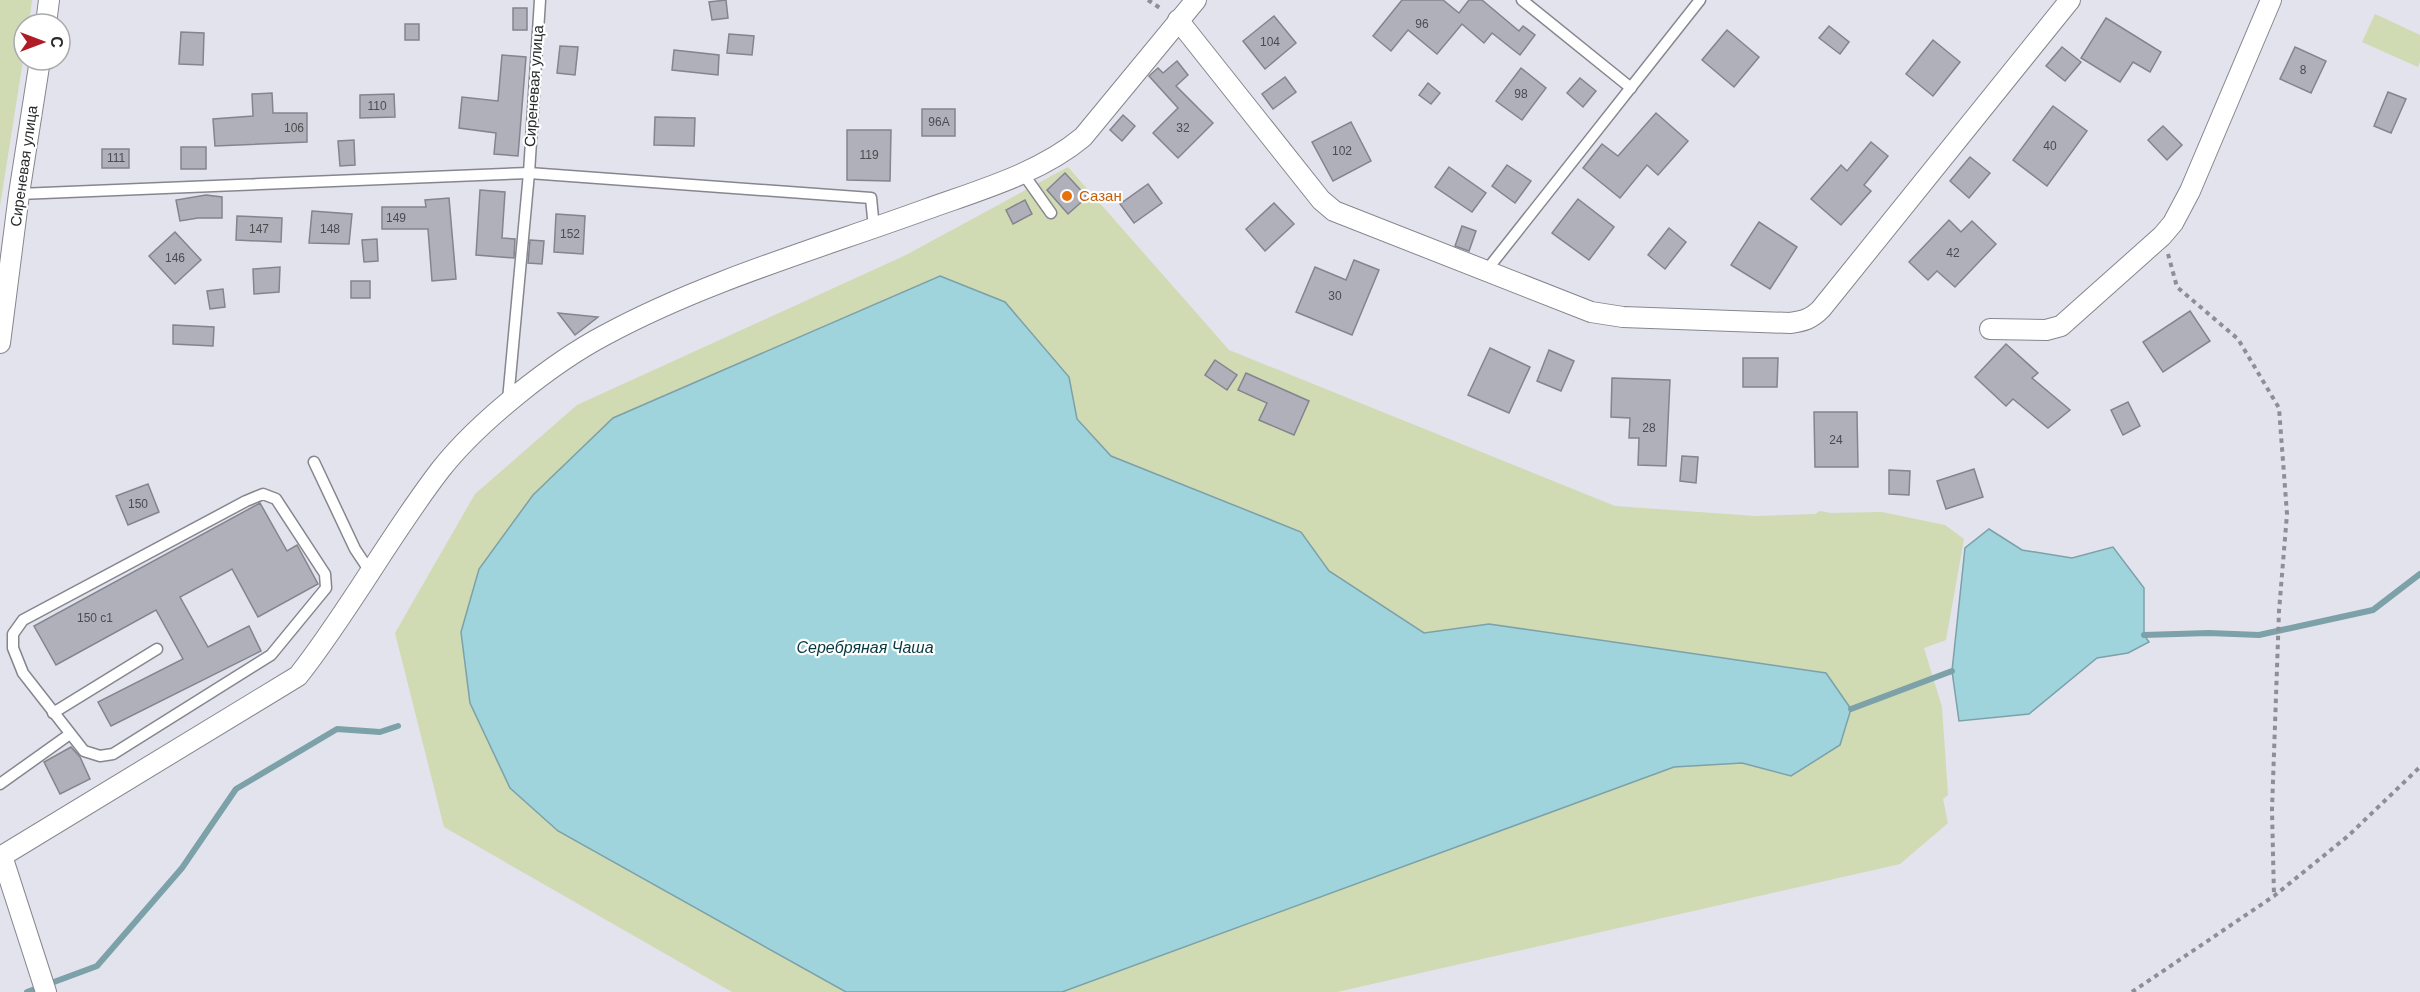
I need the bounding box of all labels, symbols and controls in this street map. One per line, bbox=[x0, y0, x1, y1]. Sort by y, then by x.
north arrow bbox=[12, 12, 72, 72]
house number: 96 bbox=[1415, 17, 1429, 31]
street label: Сиреневая улица bbox=[521, 24, 546, 148]
house number: 104 bbox=[1260, 35, 1280, 49]
text: С bbox=[48, 36, 65, 48]
house number: 8 bbox=[2300, 63, 2307, 77]
house number: 98 bbox=[1514, 87, 1528, 101]
house number: 110 bbox=[367, 99, 387, 113]
street label: Сиреневая улица bbox=[7, 104, 41, 228]
house number: 96А bbox=[928, 115, 950, 129]
house number: 106 bbox=[284, 121, 304, 135]
house number: 32 bbox=[1176, 121, 1190, 135]
house number: 40 bbox=[2043, 139, 2057, 153]
house number: 102 bbox=[1332, 144, 1352, 158]
house number: 119 bbox=[859, 148, 879, 162]
house number: 111 bbox=[107, 151, 125, 165]
place label: Сазан bbox=[1079, 187, 1122, 204]
marker: Сазан bbox=[1060, 189, 1074, 203]
house number: 149 bbox=[386, 211, 406, 225]
house number: 147 bbox=[249, 222, 269, 236]
house number: 148 bbox=[320, 222, 340, 236]
house number: 152 bbox=[560, 227, 580, 241]
house number: 42 bbox=[1946, 246, 1960, 260]
house number: 146 bbox=[165, 251, 185, 265]
house number: 30 bbox=[1328, 289, 1342, 303]
house number: 28 bbox=[1642, 421, 1656, 435]
house number: 24 bbox=[1829, 433, 1843, 447]
house number: 150 bbox=[128, 497, 148, 511]
house number: 150 с1 bbox=[77, 611, 113, 625]
water label: Серебряная Чаша bbox=[796, 639, 934, 656]

